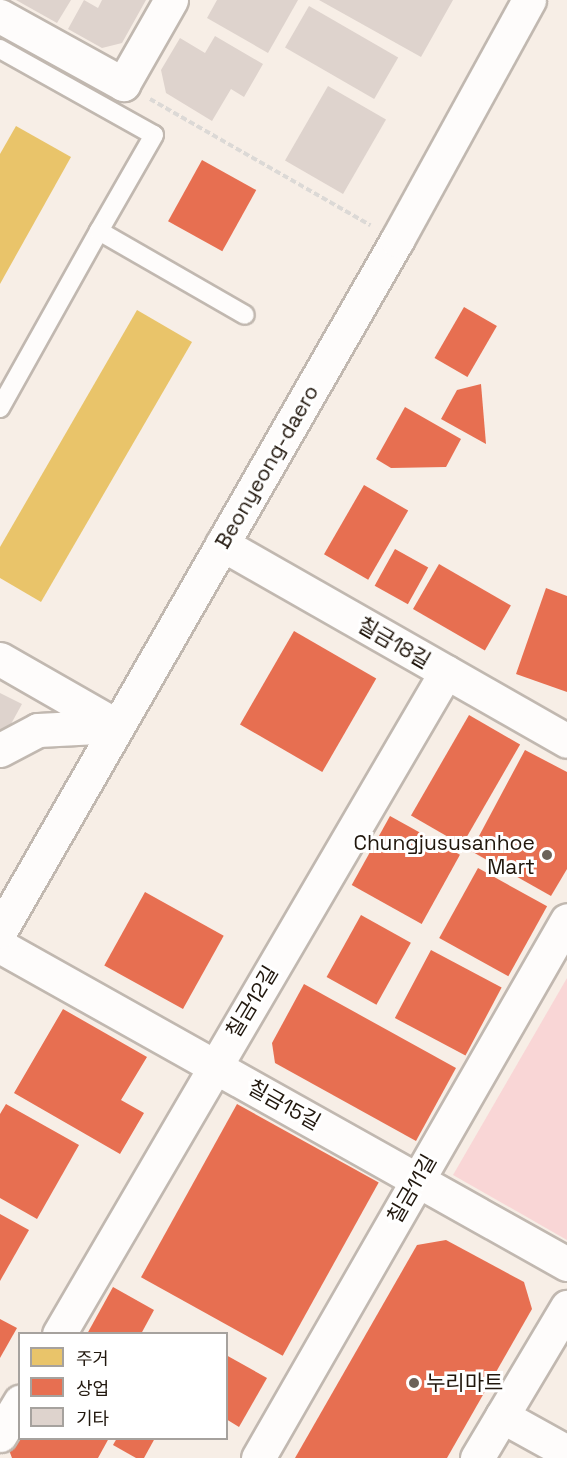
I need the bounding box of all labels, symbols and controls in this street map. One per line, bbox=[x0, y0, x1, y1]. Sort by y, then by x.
street label: Beonyeong-daero bbox=[210, 381, 324, 553]
street label: 칠금18길 bbox=[353, 612, 435, 674]
place label: Chungjususanhoe Mart bbox=[353, 830, 535, 880]
marker: Chungjususanhoe Mart bbox=[540, 848, 554, 862]
street label: 칠금12길 bbox=[221, 961, 283, 1043]
street label: 칠금15길 bbox=[243, 1075, 325, 1135]
street label: 칠금11길 bbox=[382, 1150, 442, 1228]
legend bbox=[18, 1332, 228, 1440]
text: 주거 bbox=[76, 1347, 109, 1370]
place label: 누리마트 bbox=[426, 1370, 503, 1396]
marker: 누리마트 bbox=[407, 1376, 421, 1390]
text: 상업 bbox=[76, 1377, 109, 1400]
text: 기타 bbox=[76, 1407, 109, 1430]

